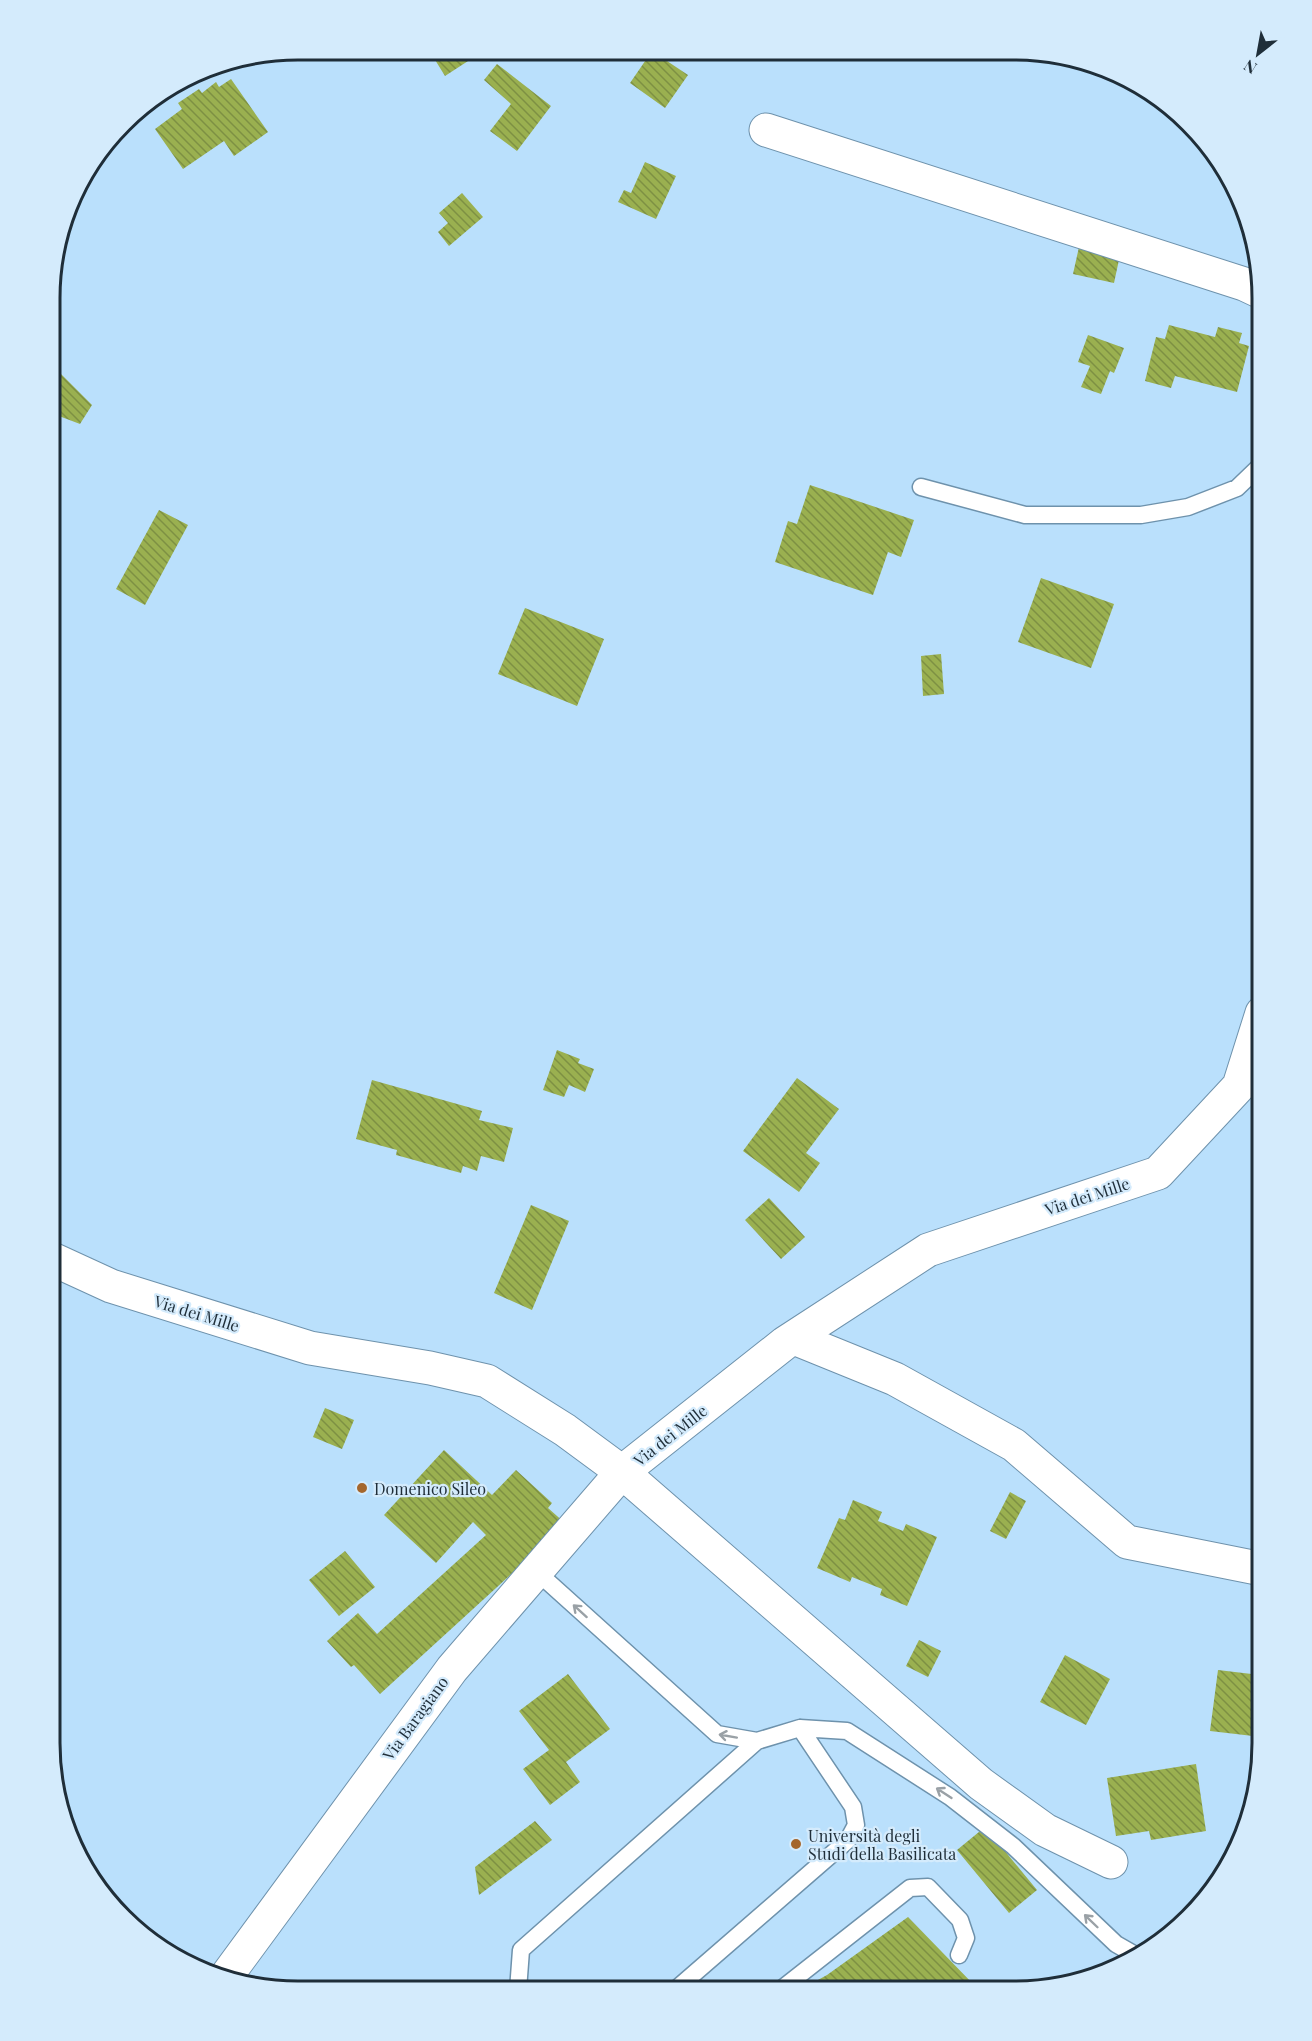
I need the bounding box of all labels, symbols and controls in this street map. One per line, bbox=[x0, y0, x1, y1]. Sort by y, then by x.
north arrow bbox=[1228, 24, 1288, 84]
text: N bbox=[1239, 55, 1260, 79]
street label: Via dei Mille bbox=[1041, 1172, 1132, 1220]
street label: Via dei Mille bbox=[151, 1290, 242, 1336]
street label: Via dei Mille bbox=[628, 1400, 711, 1471]
place label: Domenico Sileo bbox=[374, 1478, 486, 1499]
marker: Domenico Sileo bbox=[355, 1481, 369, 1495]
one-way arrow bbox=[573, 1604, 588, 1618]
street label: Via Baragiano bbox=[377, 1672, 453, 1765]
one-way arrow bbox=[718, 1730, 738, 1741]
one-way arrow bbox=[937, 1787, 953, 1799]
place label: Università degli Studi della Basilicata bbox=[808, 1825, 956, 1864]
marker: Università degli Studi della Basilicata bbox=[789, 1837, 803, 1851]
one-way arrow bbox=[1084, 1913, 1099, 1928]

